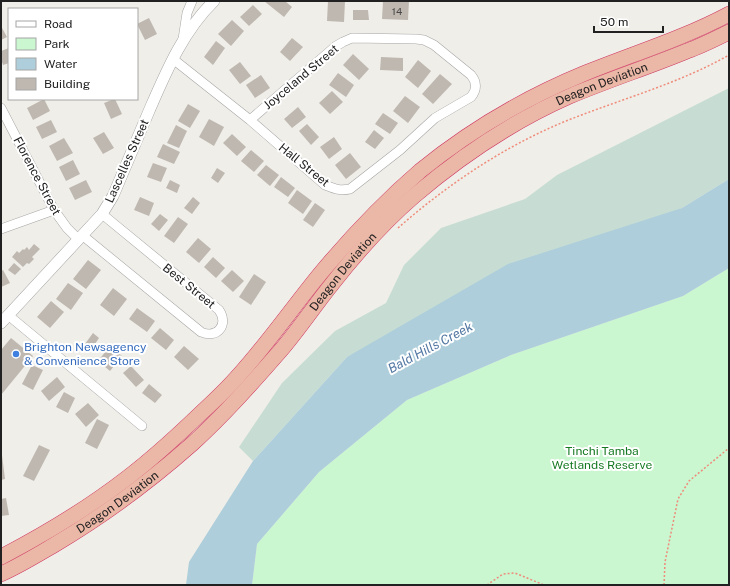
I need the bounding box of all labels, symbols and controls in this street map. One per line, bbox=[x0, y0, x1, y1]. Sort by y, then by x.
house number: 14 bbox=[392, 5, 402, 17]
legend bbox=[8, 8, 138, 100]
scale bar bbox=[594, 8, 663, 34]
text: 50 m bbox=[600, 15, 628, 29]
text: Road bbox=[44, 17, 72, 31]
text: Park bbox=[44, 37, 70, 51]
street label: Joyceland Street bbox=[261, 41, 341, 112]
text: Water bbox=[44, 57, 78, 71]
street label: Deagon Deviation bbox=[554, 60, 650, 108]
text: Building bbox=[44, 77, 90, 91]
street label: Lascelles Street bbox=[102, 117, 152, 205]
street label: Florence Street bbox=[10, 134, 64, 218]
street label: Hall Street bbox=[276, 140, 332, 190]
street label: Deagon Deviation bbox=[307, 230, 379, 314]
street label: Best Street bbox=[160, 261, 218, 312]
water label: Bald Hills Creek bbox=[385, 319, 475, 376]
place label: Brighton Newsagency & Convenience Store bbox=[24, 340, 147, 368]
marker: Brighton Newsagency & Convenience Store bbox=[11, 349, 21, 359]
park label: Tinchi Tamba Wetlands Reserve bbox=[552, 444, 652, 472]
street label: Deagon Deviation bbox=[74, 468, 161, 536]

